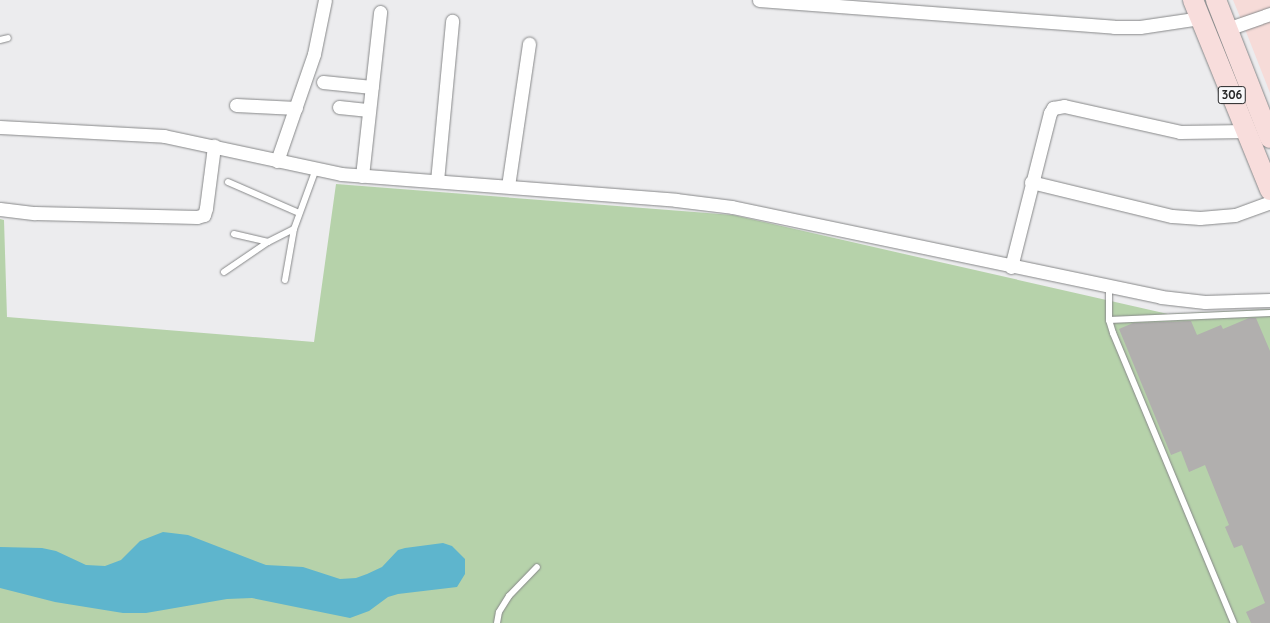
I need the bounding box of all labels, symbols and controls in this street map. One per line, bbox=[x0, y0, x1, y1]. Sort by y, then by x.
road number: 306 bbox=[1217, 85, 1247, 105]

